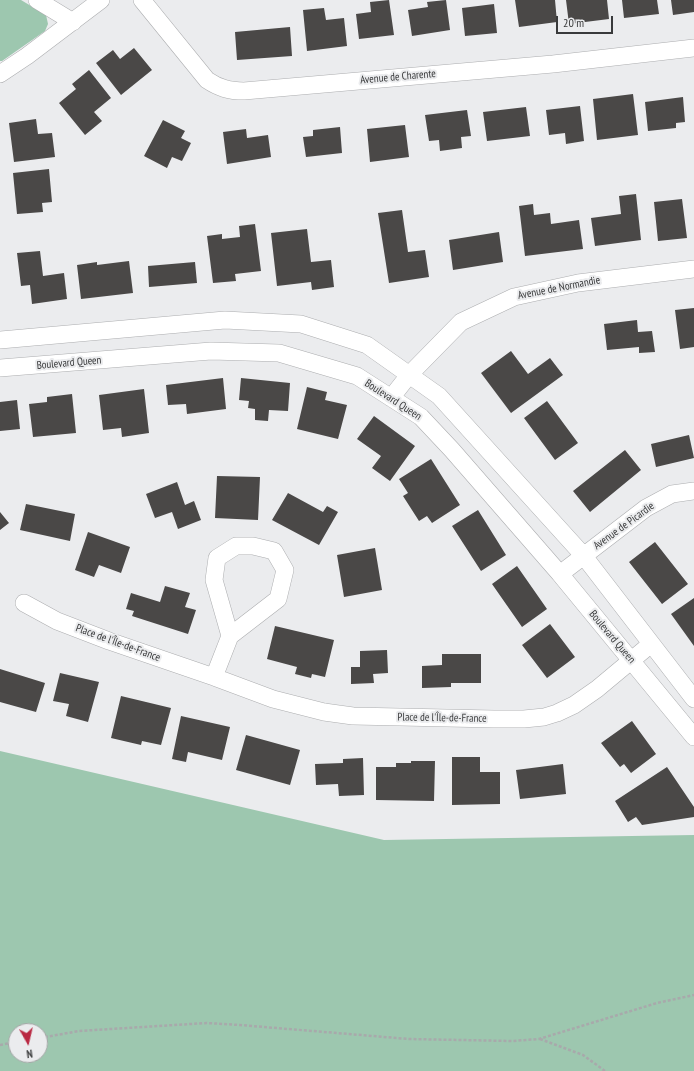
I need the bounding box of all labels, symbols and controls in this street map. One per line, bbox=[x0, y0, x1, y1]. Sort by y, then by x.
scale bar bbox=[558, 8, 615, 34]
text: 20 m bbox=[563, 15, 584, 30]
street label: Avenue de Charente bbox=[360, 67, 436, 87]
street label: Avenue de Normandie bbox=[517, 274, 601, 302]
street label: Boulevard Queen bbox=[36, 354, 102, 372]
street label: Boulevard Queen bbox=[362, 377, 424, 423]
street label: Avenue de Picardie bbox=[591, 499, 657, 553]
street label: Boulevard Queen bbox=[586, 608, 638, 666]
street label: Place de l'Île-de-France bbox=[74, 622, 162, 664]
street label: Place de l'Île-de-France bbox=[397, 711, 487, 725]
north arrow bbox=[8, 1023, 48, 1063]
text: N bbox=[26, 1047, 33, 1061]

